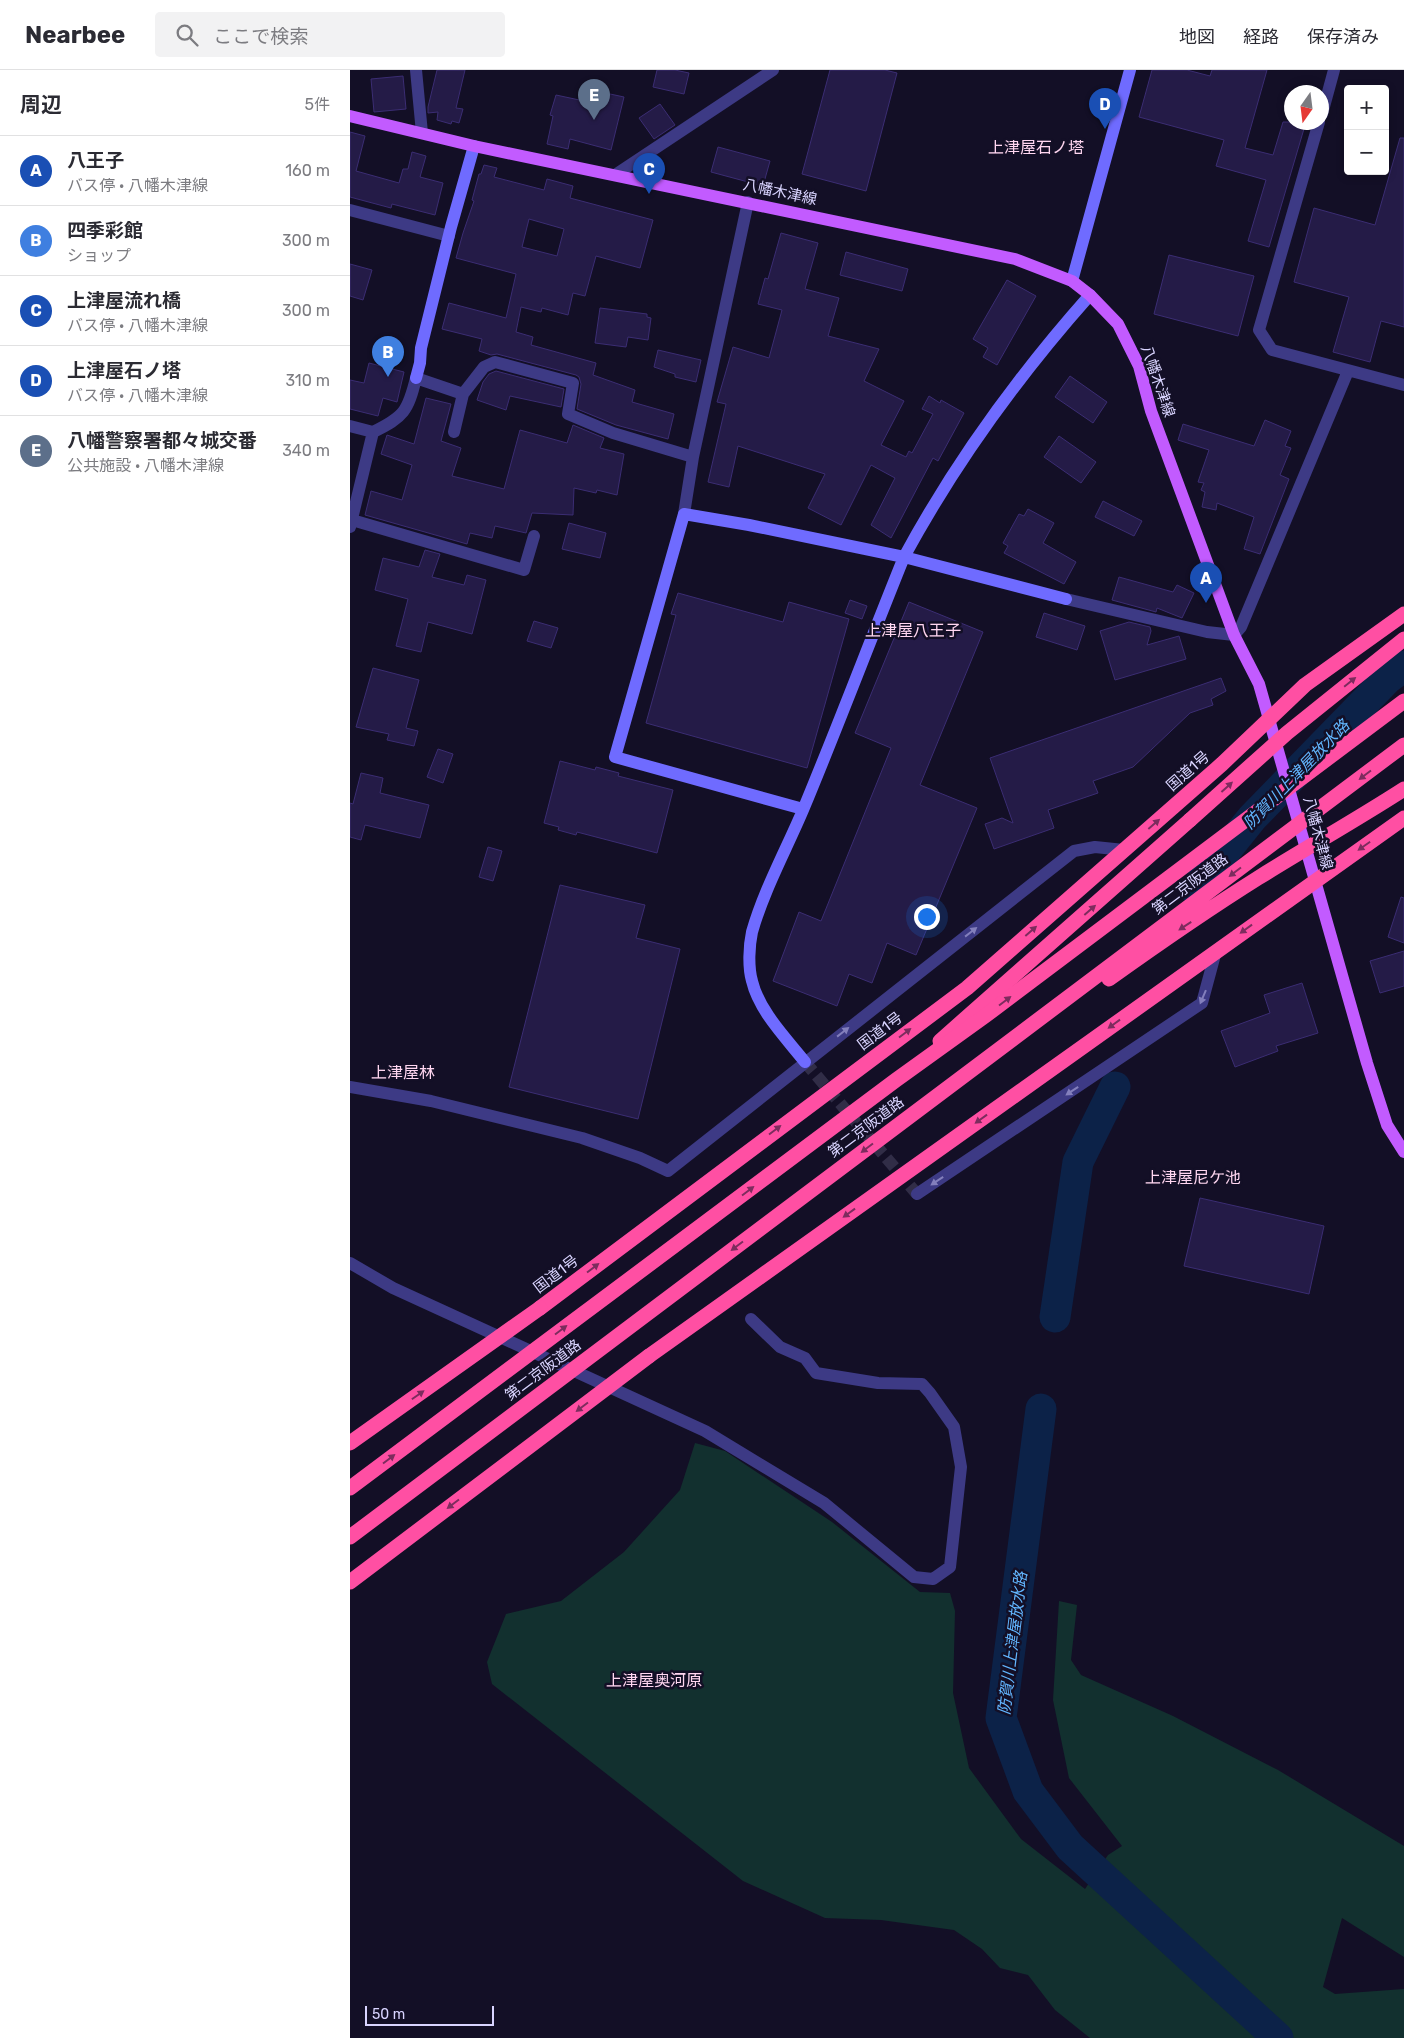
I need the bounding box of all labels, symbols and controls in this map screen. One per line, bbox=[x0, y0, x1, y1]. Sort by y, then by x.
search box bbox=[155, 12, 505, 57]
text: Nearbee bbox=[25, 21, 125, 49]
icon: search bbox=[173, 21, 201, 49]
text: ここで検索 bbox=[213, 25, 308, 48]
text: 地図 bbox=[1179, 26, 1215, 48]
text: 経路 bbox=[1243, 26, 1279, 48]
text: 保存済み bbox=[1307, 26, 1379, 48]
pin: E bbox=[578, 79, 610, 120]
north arrow bbox=[1284, 85, 1329, 130]
map controls bbox=[1344, 85, 1389, 175]
button: + bbox=[1344, 85, 1389, 130]
pin: D bbox=[1089, 88, 1121, 129]
text: 周辺 bbox=[20, 92, 62, 117]
text: 5件 bbox=[304, 95, 330, 114]
button: − bbox=[1344, 130, 1389, 175]
district label: 上津屋石ノ塔 bbox=[988, 138, 1084, 157]
text: 八王子 bbox=[67, 149, 124, 172]
pin: C bbox=[633, 153, 665, 194]
text: A bbox=[30, 161, 42, 180]
text: 160 m bbox=[285, 161, 330, 180]
street label: 八幡木津線 bbox=[741, 175, 819, 209]
text: バス停 · 八幡木津線 bbox=[67, 176, 208, 195]
text: 四季彩館 bbox=[67, 219, 143, 242]
text: B bbox=[30, 231, 42, 250]
text: 300 m bbox=[282, 231, 330, 250]
text: ショップ bbox=[67, 246, 131, 265]
text: 上津屋流れ橋 bbox=[67, 289, 181, 312]
text: C bbox=[30, 301, 42, 320]
text: 300 m bbox=[282, 301, 330, 320]
text: バス停 · 八幡木津線 bbox=[67, 316, 208, 335]
pin: B bbox=[372, 336, 404, 377]
street label: 八幡木津線 bbox=[1137, 343, 1179, 419]
text: 上津屋石ノ塔 bbox=[67, 359, 181, 382]
text: D bbox=[30, 371, 42, 390]
text: 310 m bbox=[286, 371, 330, 390]
text: バス停 · 八幡木津線 bbox=[67, 386, 208, 405]
text: 八幡警察署都々城交番 bbox=[67, 429, 257, 452]
text: E bbox=[31, 441, 41, 460]
text: 340 m bbox=[282, 441, 330, 460]
text: 公共施設 · 八幡木津線 bbox=[67, 456, 224, 475]
pin: A bbox=[1190, 562, 1222, 603]
district label: 上津屋八王子 bbox=[865, 621, 961, 640]
one-way arrow bbox=[1343, 676, 1356, 687]
water label: 防賀川上津屋放水路 bbox=[1240, 715, 1355, 833]
street label: 国道1号 bbox=[1163, 747, 1213, 795]
one-way arrow bbox=[1359, 769, 1372, 780]
one-way arrow bbox=[1220, 782, 1233, 793]
street label: 八幡木津線 bbox=[1300, 794, 1336, 872]
one-way arrow bbox=[1147, 818, 1159, 830]
one-way arrow bbox=[1357, 841, 1371, 851]
street label: 第二京阪道路 bbox=[1149, 850, 1231, 918]
one-way arrow bbox=[1228, 867, 1242, 877]
your location bbox=[914, 904, 940, 930]
one-way arrow bbox=[1084, 904, 1097, 915]
one-way arrow bbox=[1178, 921, 1191, 931]
one-way arrow bbox=[1240, 924, 1253, 935]
one-way arrow bbox=[1025, 925, 1037, 937]
one-way arrow bbox=[964, 927, 977, 938]
one-way arrow bbox=[1198, 990, 1206, 1004]
one-way arrow bbox=[998, 996, 1012, 1006]
street label: 国道1号 bbox=[854, 1008, 906, 1054]
one-way arrow bbox=[1107, 1019, 1120, 1029]
one-way arrow bbox=[836, 1027, 849, 1038]
one-way arrow bbox=[898, 1028, 911, 1039]
district label: 上津屋林 bbox=[371, 1063, 435, 1082]
one-way arrow bbox=[1065, 1086, 1078, 1095]
street label: 第二京阪道路 bbox=[825, 1093, 907, 1161]
one-way arrow bbox=[975, 1113, 988, 1123]
one-way arrow bbox=[768, 1125, 781, 1136]
one-way arrow bbox=[860, 1143, 874, 1153]
district label: 上津屋尼ケ池 bbox=[1145, 1168, 1241, 1187]
one-way arrow bbox=[930, 1176, 944, 1186]
one-way arrow bbox=[741, 1185, 754, 1196]
one-way arrow bbox=[842, 1208, 856, 1218]
one-way arrow bbox=[730, 1241, 744, 1251]
street label: 国道1号 bbox=[530, 1251, 582, 1297]
one-way arrow bbox=[586, 1262, 599, 1273]
one-way arrow bbox=[554, 1324, 567, 1335]
street label: 第二京阪道路 bbox=[502, 1336, 584, 1404]
one-way arrow bbox=[411, 1390, 425, 1400]
one-way arrow bbox=[576, 1401, 589, 1412]
one-way arrow bbox=[382, 1453, 395, 1464]
one-way arrow bbox=[447, 1499, 460, 1510]
water label: 防賀川上津屋放水路 bbox=[994, 1568, 1031, 1716]
district label: 上津屋奥河原 bbox=[606, 1671, 702, 1690]
scale bar bbox=[365, 2003, 494, 2026]
text: 50 m bbox=[372, 2006, 405, 2023]

